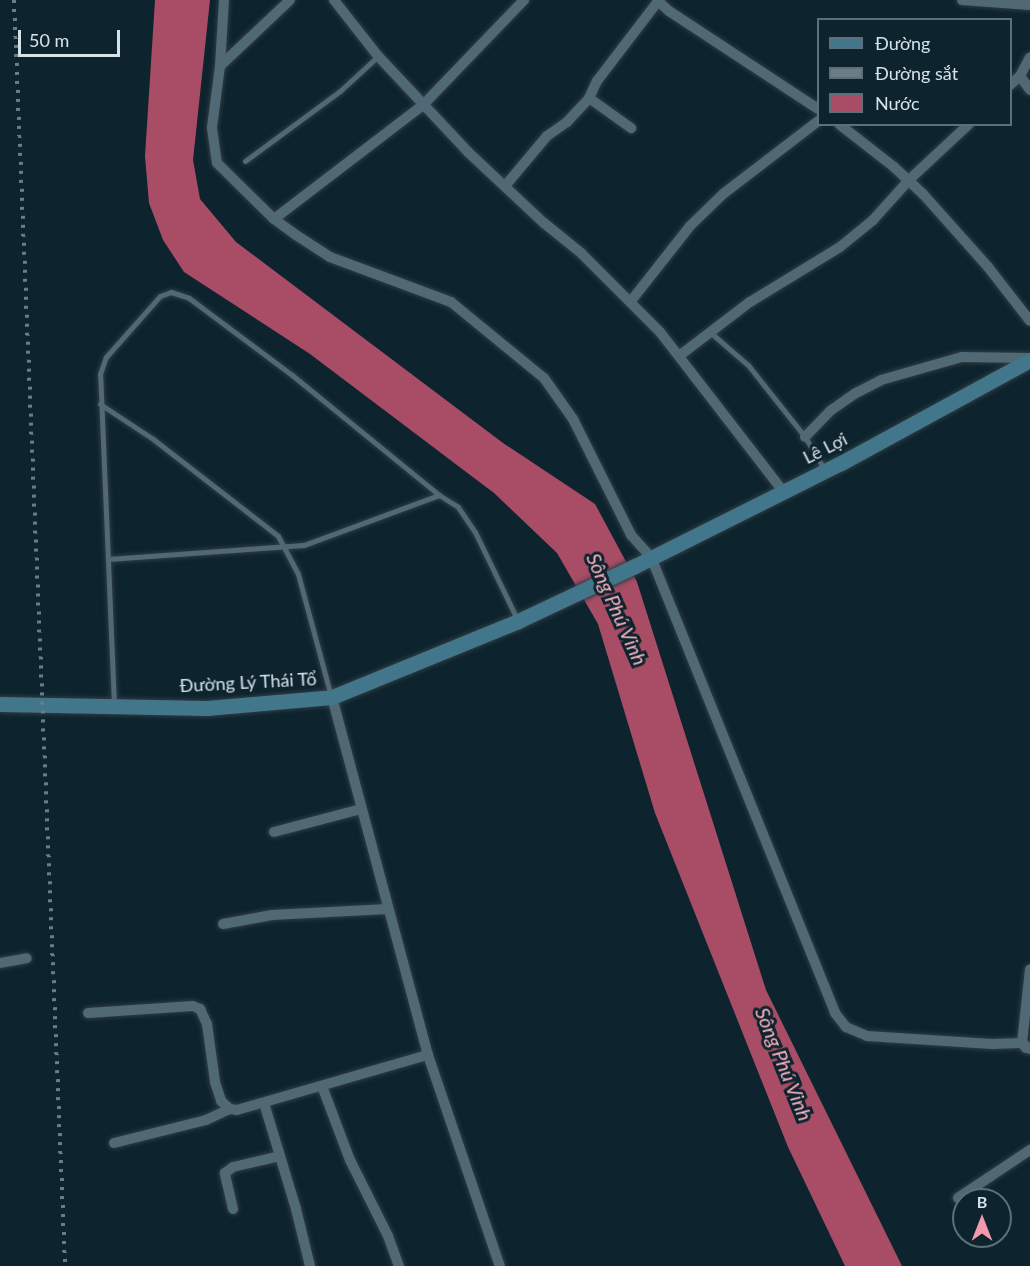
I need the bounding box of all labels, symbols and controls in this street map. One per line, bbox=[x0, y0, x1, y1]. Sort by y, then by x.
scale bar bbox=[21, 18, 123, 56]
legend bbox=[817, 18, 1012, 126]
text: 50 m bbox=[29, 29, 69, 51]
text: Đường bbox=[875, 32, 930, 54]
text: Đường sắt bbox=[875, 62, 958, 84]
text: Nước bbox=[875, 92, 920, 114]
street label: Lê Lợi bbox=[799, 428, 851, 468]
water label: Sông Phú Vinh bbox=[581, 549, 653, 669]
street label: Đường Lý Thái Tổ bbox=[178, 668, 318, 696]
water label: Sông Phú Vinh bbox=[750, 1004, 818, 1124]
north arrow bbox=[952, 1188, 1012, 1248]
text: B bbox=[977, 1192, 987, 1211]

